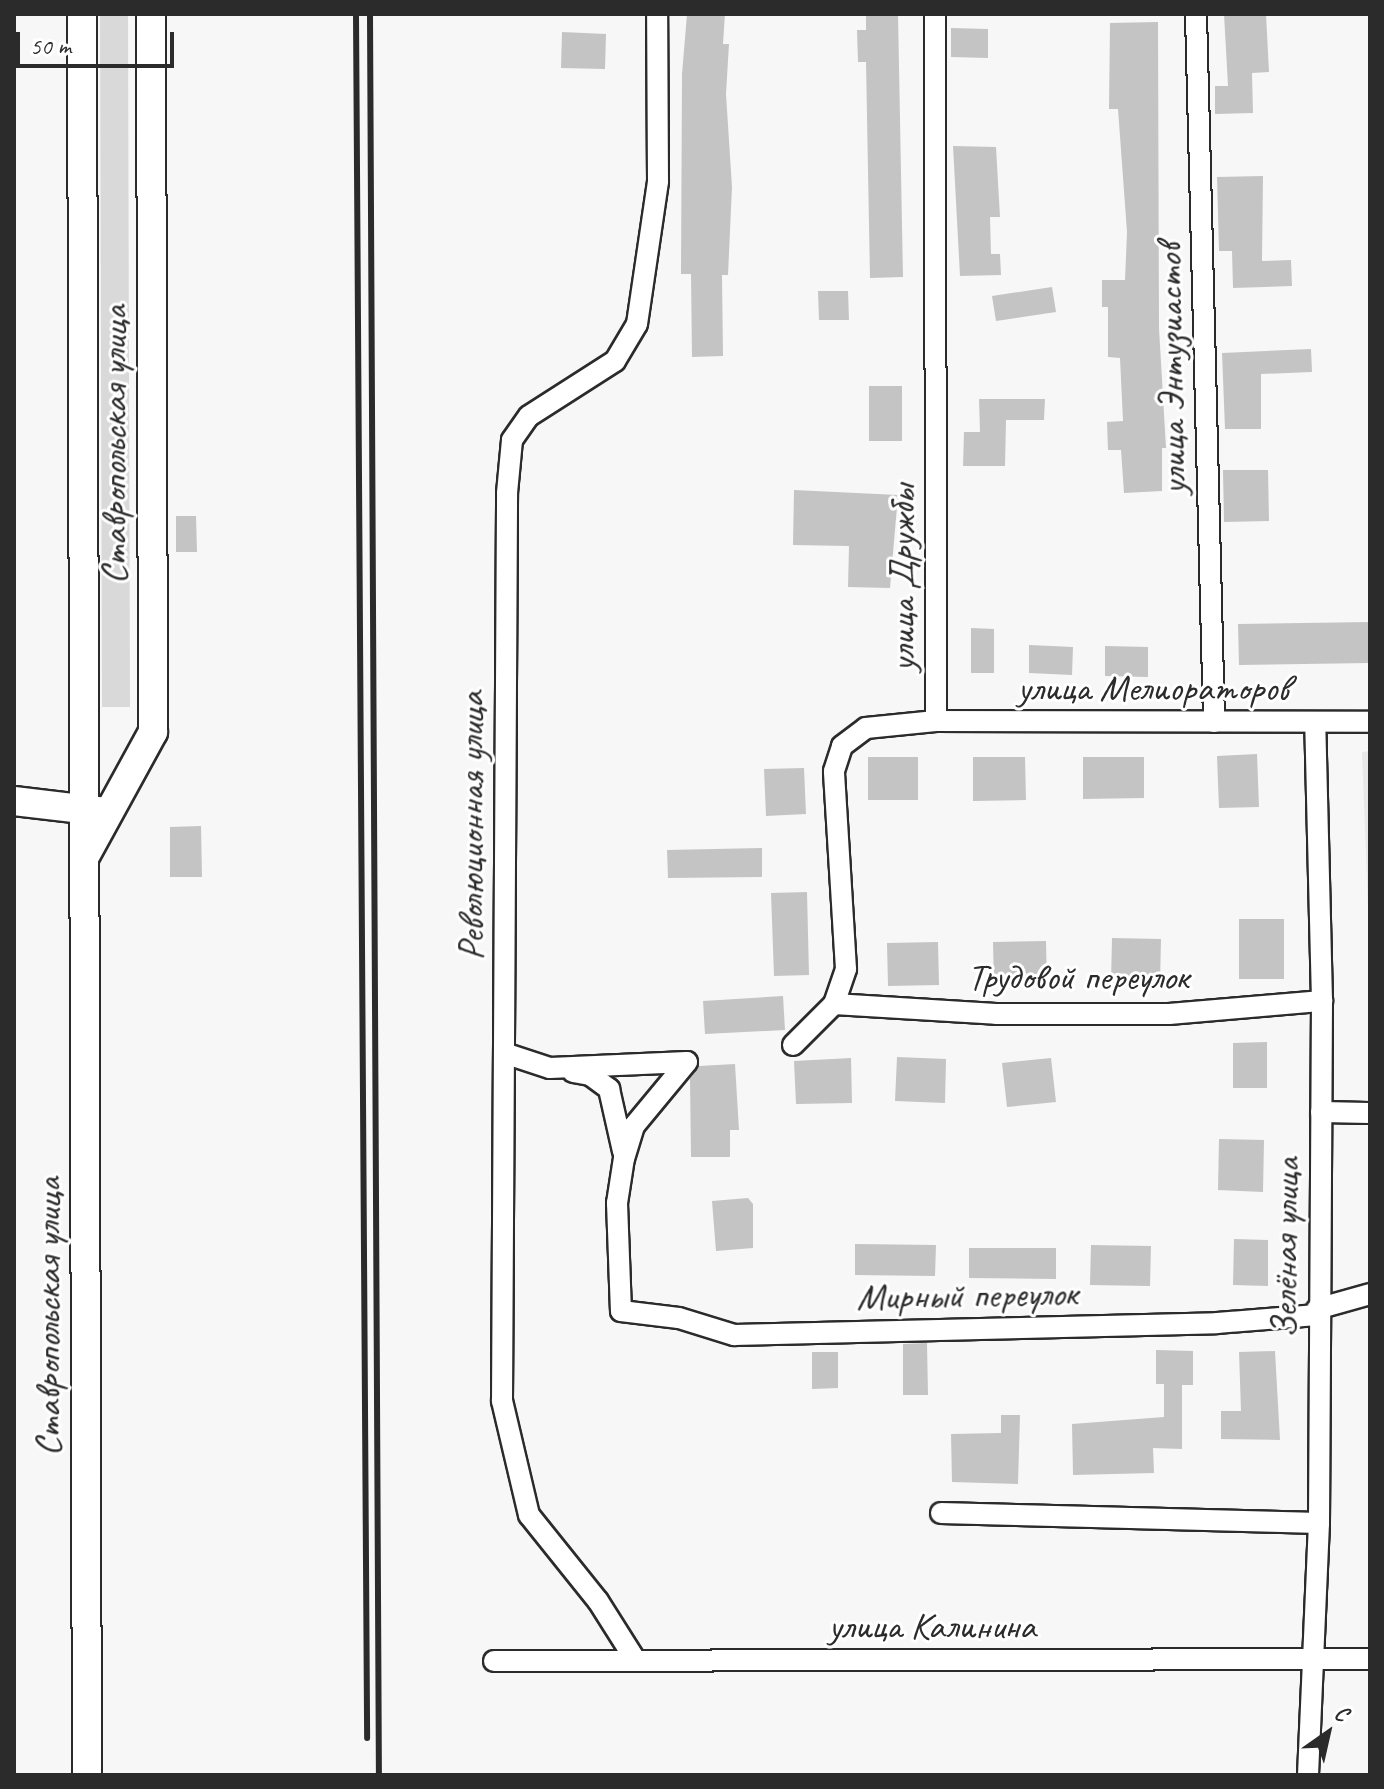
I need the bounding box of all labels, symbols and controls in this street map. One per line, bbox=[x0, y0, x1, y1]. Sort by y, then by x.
scale bar bbox=[20, 16, 178, 66]
text: 50 m bbox=[30, 31, 71, 61]
street label: улица Энтузиастов bbox=[1146, 240, 1196, 498]
street label: Ставропольская улица bbox=[91, 304, 137, 586]
street label: улица Дружбы bbox=[879, 485, 925, 671]
street label: улица Мелиораторов bbox=[1018, 665, 1288, 711]
street label: Революционная улица bbox=[448, 691, 494, 961]
street label: Трудовой переулок bbox=[967, 954, 1189, 1000]
street label: Зелёная улица bbox=[1261, 1155, 1309, 1341]
street label: Ставропольская улица bbox=[25, 1176, 71, 1458]
street label: Мирный переулок bbox=[856, 1270, 1078, 1320]
street label: улица Калинина bbox=[828, 1603, 1036, 1649]
north arrow bbox=[1288, 1693, 1368, 1773]
text: С bbox=[1329, 1698, 1354, 1728]

